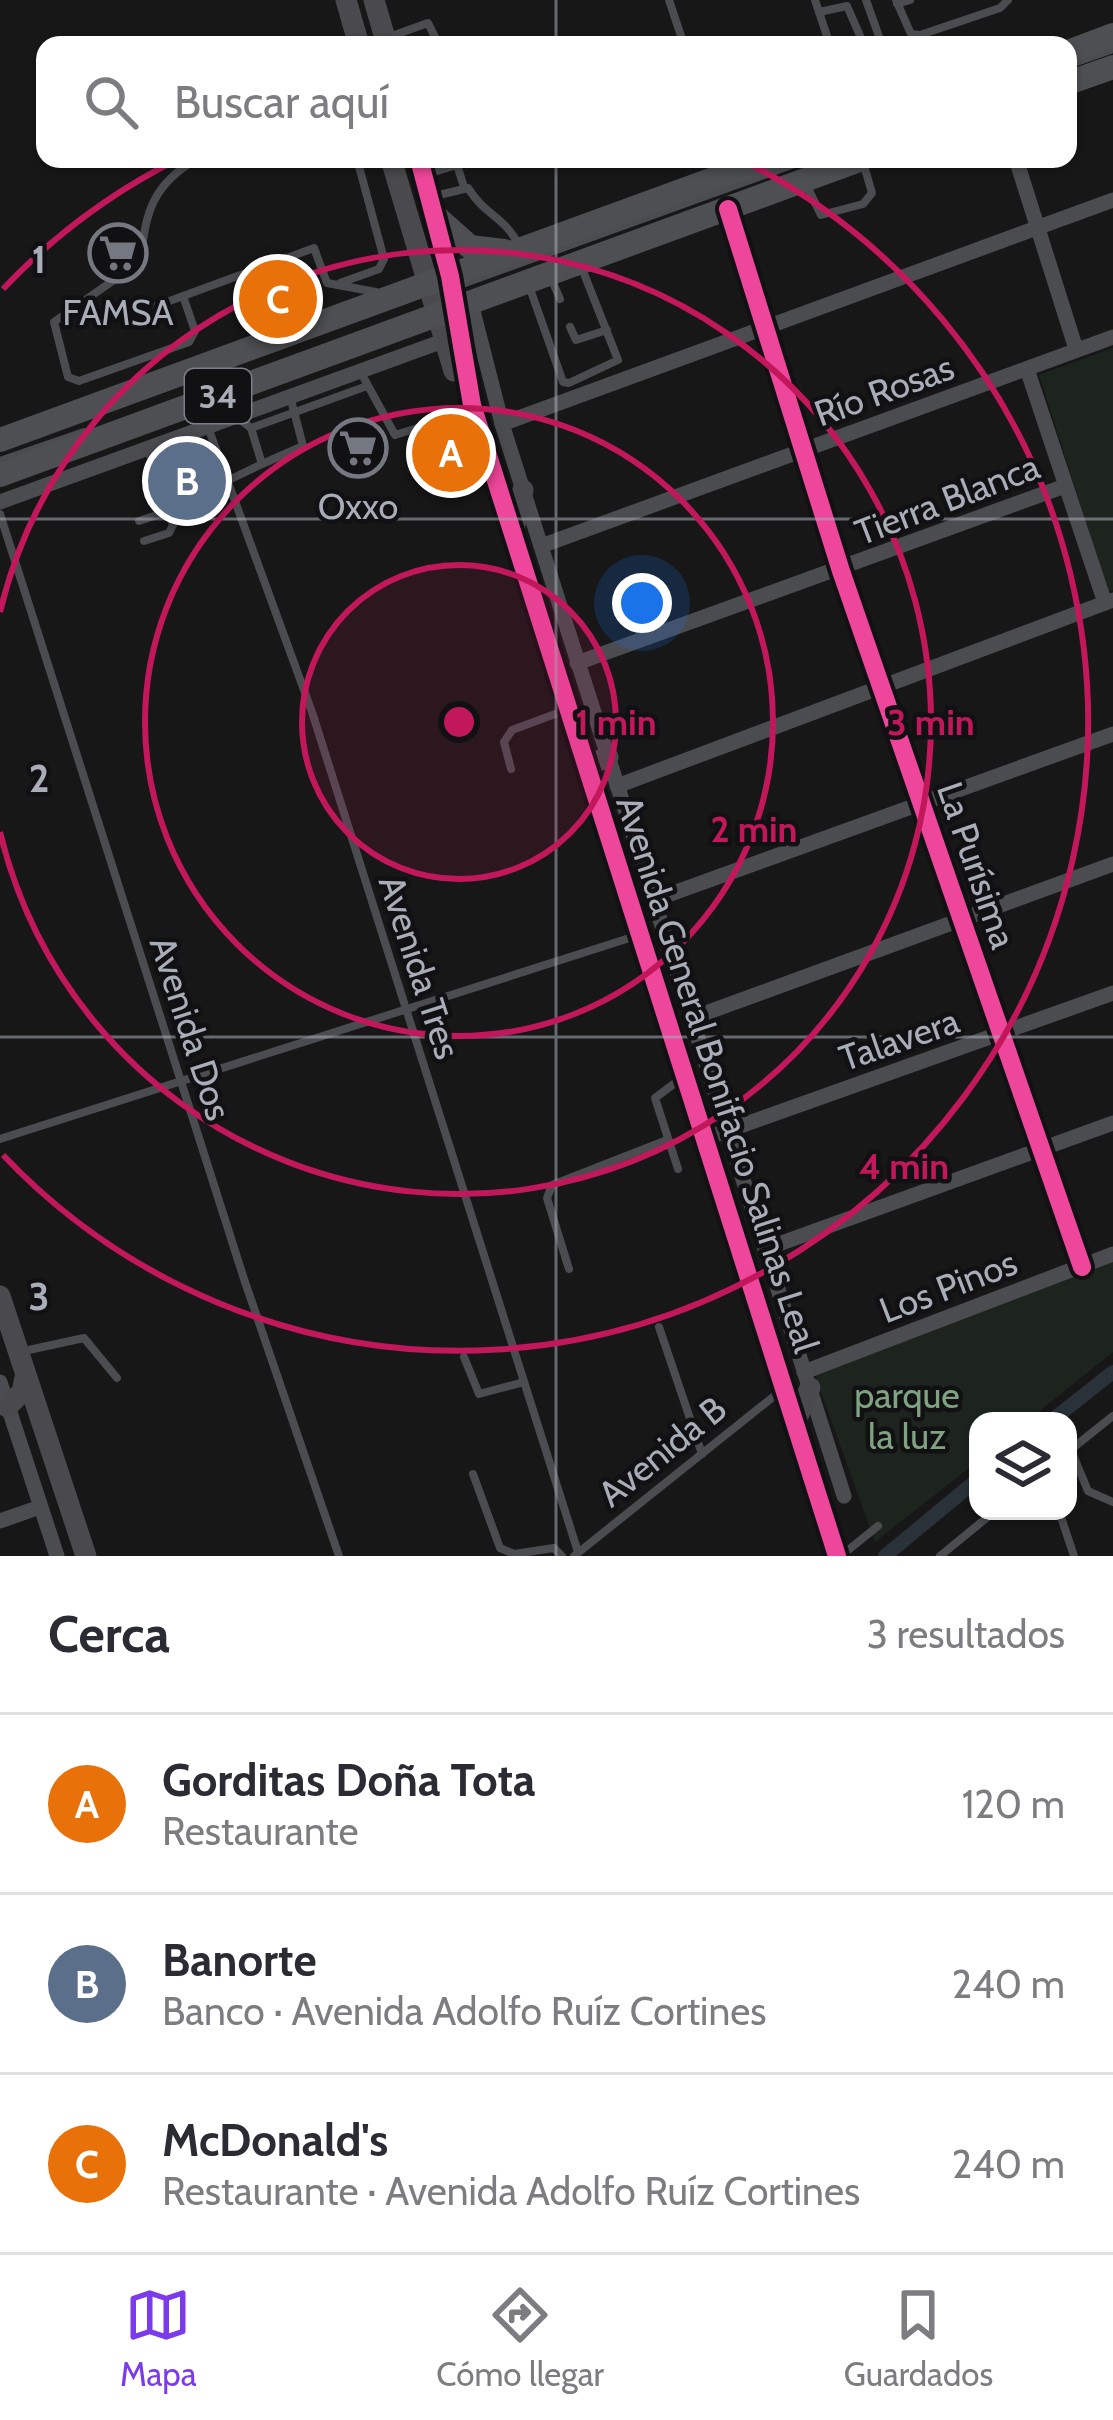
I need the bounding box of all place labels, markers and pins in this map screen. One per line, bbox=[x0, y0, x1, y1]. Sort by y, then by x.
supermarket icon: FAMSA bbox=[87, 222, 149, 284]
pin: C bbox=[239, 254, 317, 344]
place label: FAMSA bbox=[62, 290, 174, 334]
pin: A bbox=[412, 408, 490, 498]
supermarket icon: Oxxo bbox=[327, 417, 389, 479]
pin: B bbox=[148, 436, 226, 526]
place label: Oxxo bbox=[318, 484, 398, 528]
centre of rings bbox=[438, 701, 480, 743]

